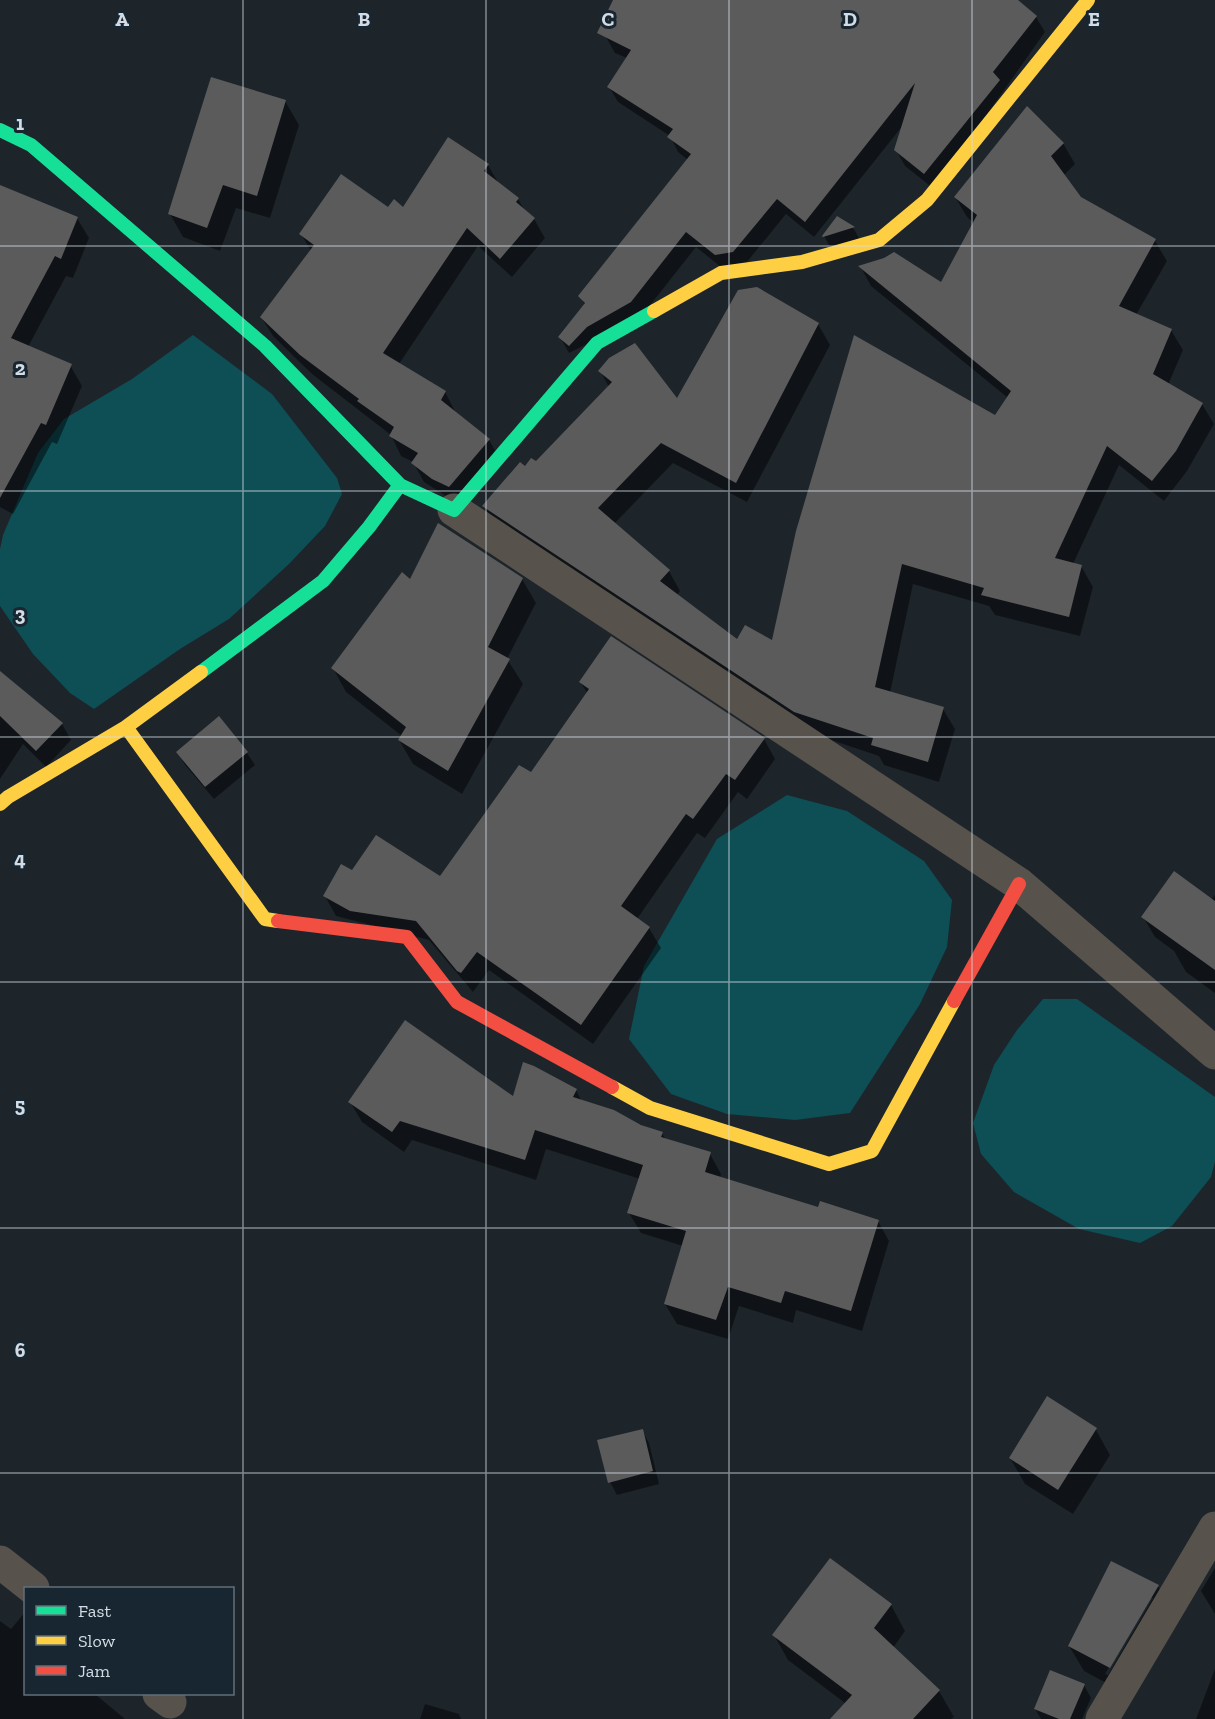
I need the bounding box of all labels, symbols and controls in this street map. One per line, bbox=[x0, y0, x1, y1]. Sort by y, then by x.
text: A bbox=[115, 7, 129, 31]
text: B bbox=[358, 7, 370, 31]
text: C bbox=[602, 7, 615, 31]
text: D bbox=[843, 7, 857, 31]
text: E bbox=[1088, 7, 1100, 31]
text: 1 bbox=[16, 111, 24, 135]
text: 2 bbox=[15, 356, 26, 380]
text: 3 bbox=[15, 602, 26, 626]
text: 4 bbox=[14, 847, 26, 871]
text: 5 bbox=[15, 1093, 25, 1117]
text: 6 bbox=[15, 1338, 26, 1362]
legend bbox=[24, 1587, 234, 1695]
text: Fast bbox=[78, 1600, 111, 1622]
text: Slow bbox=[78, 1630, 115, 1652]
text: Jam bbox=[78, 1660, 110, 1682]

